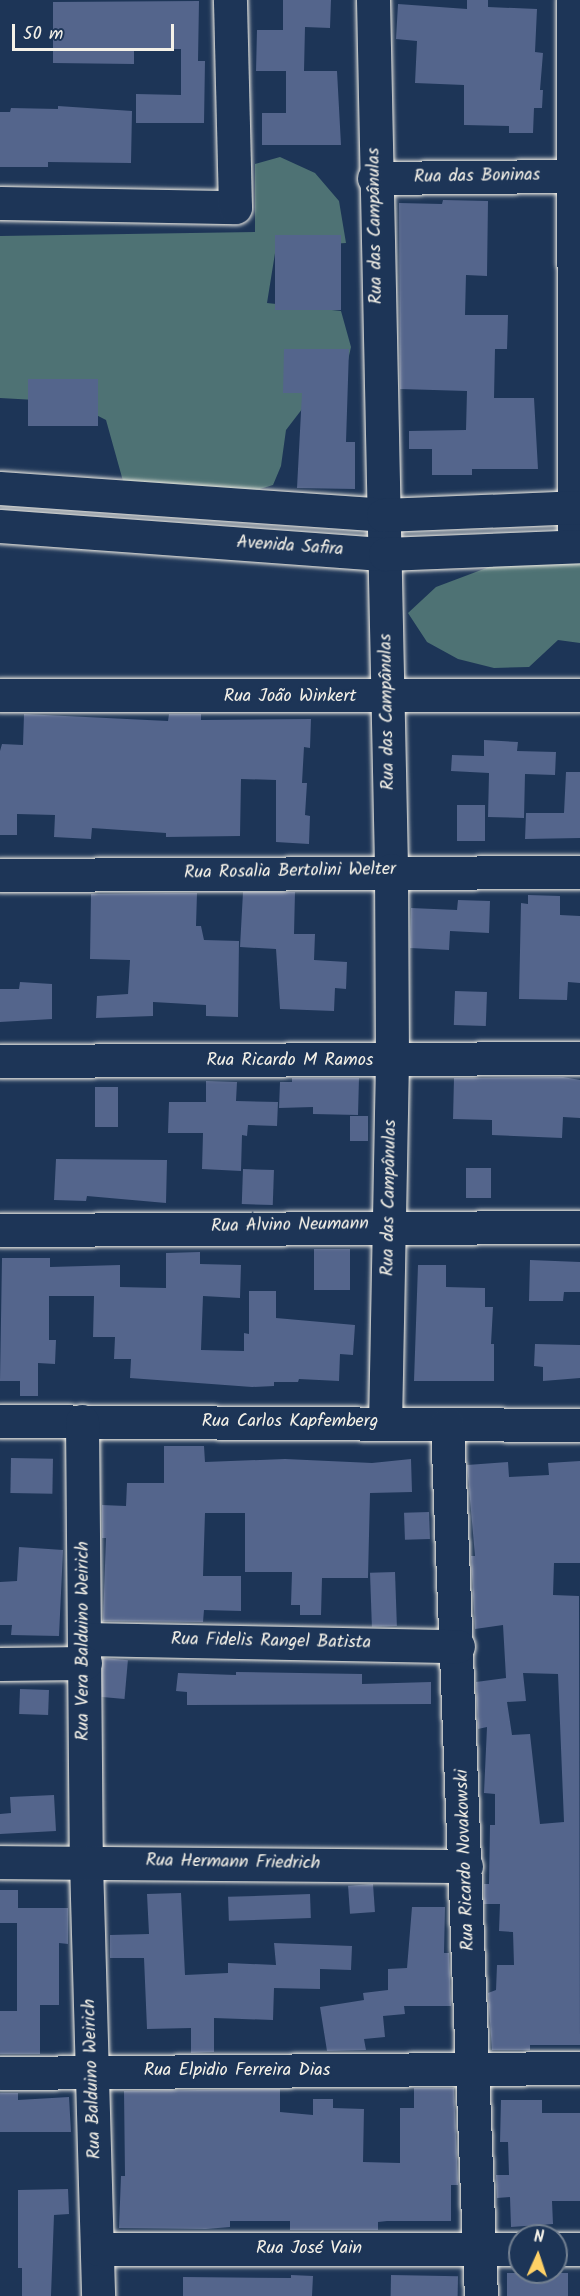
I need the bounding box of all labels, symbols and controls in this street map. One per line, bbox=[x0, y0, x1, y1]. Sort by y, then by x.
scale bar bbox=[15, 12, 177, 50]
text: 50 m bbox=[23, 20, 63, 49]
street label: Rua das Campânulas bbox=[364, 148, 388, 304]
street label: Rua das Boninas bbox=[414, 165, 540, 189]
street label: Avenida Safira bbox=[236, 532, 344, 562]
street label: Rua das Campânulas bbox=[376, 634, 400, 790]
street label: Rua João Winkert bbox=[224, 686, 356, 708]
street label: Rua Rosalia Bertolini Welter bbox=[184, 859, 396, 885]
street label: Rua Ricardo M Ramos bbox=[207, 1050, 373, 1072]
street label: Rua das Campânulas bbox=[378, 1120, 402, 1276]
street label: Rua Alvino Neumann bbox=[211, 1214, 369, 1238]
street label: Rua Carlos Kapfemberg bbox=[202, 1411, 378, 1433]
street label: Rua Vera Balduino Weirich bbox=[73, 1541, 95, 1741]
street label: Rua Fidelis Rangel Batista bbox=[171, 1629, 371, 1655]
street label: Rua Ricardo Novakowski bbox=[452, 1769, 480, 1951]
street label: Rua Hermann Friedrich bbox=[145, 1851, 321, 1875]
street label: Rua Balduino Weirich bbox=[79, 1998, 107, 2160]
street label: Rua Elpidio Ferreira Dias bbox=[144, 2060, 330, 2082]
north arrow bbox=[508, 2224, 568, 2284]
text: N bbox=[533, 2225, 545, 2250]
street label: Rua José Vain bbox=[256, 2238, 362, 2260]

